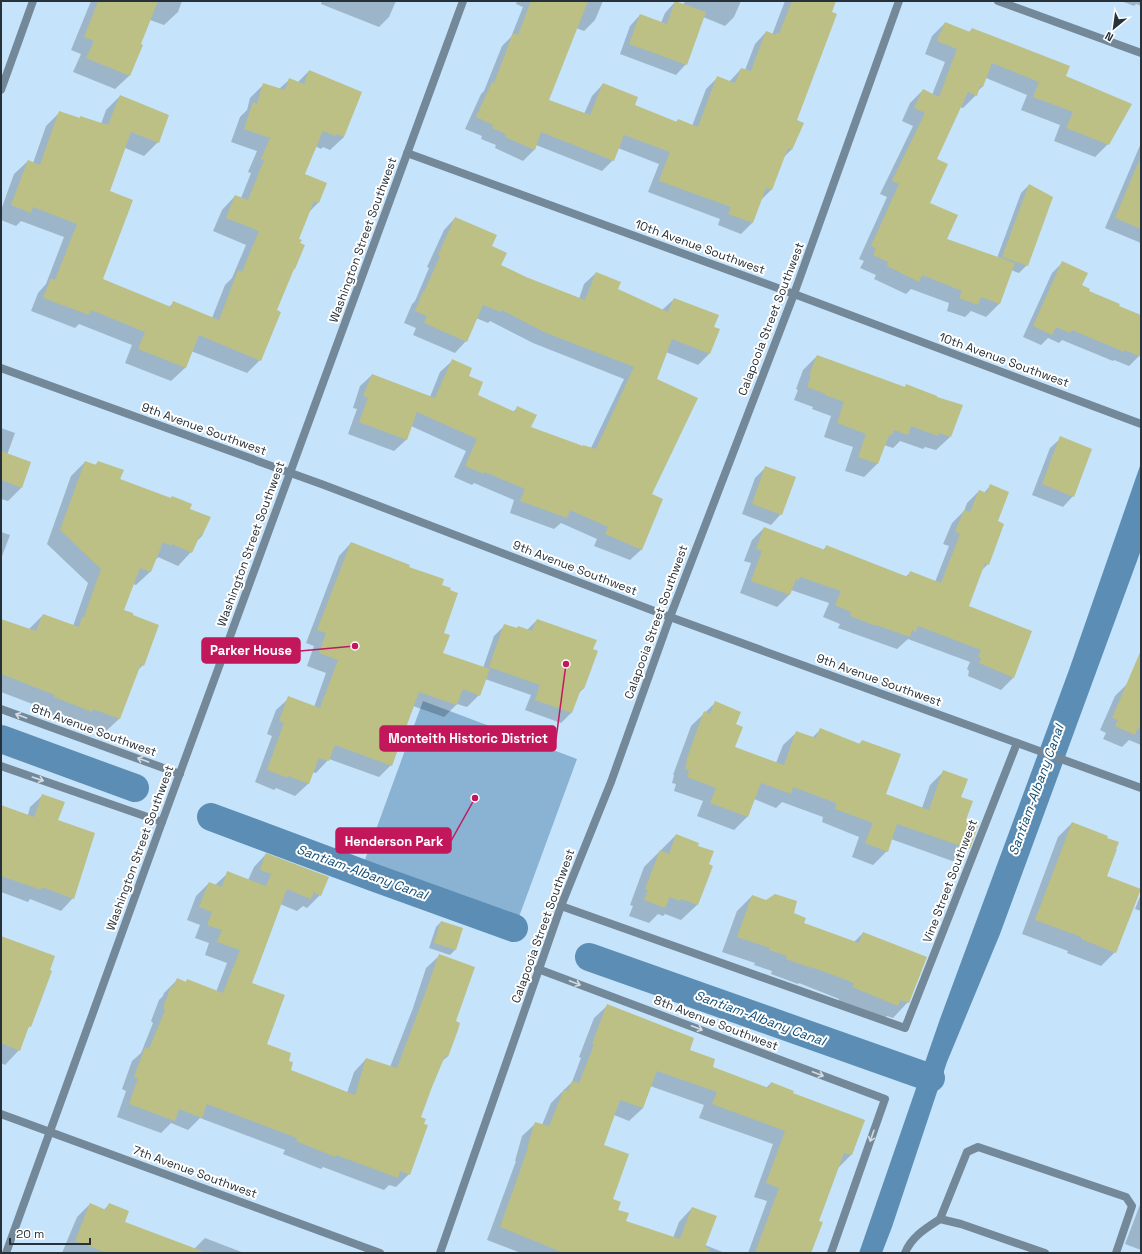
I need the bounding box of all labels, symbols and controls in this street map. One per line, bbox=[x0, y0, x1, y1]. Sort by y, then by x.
north arrow bbox=[1094, 8, 1134, 48]
text: N bbox=[1103, 29, 1116, 45]
street label: Washington Street Southwest bbox=[326, 155, 400, 325]
street label: 10th Avenue Southwest bbox=[633, 216, 767, 278]
street label: Calapooia Street Southwest bbox=[734, 240, 808, 398]
street label: 10th Avenue Southwest bbox=[937, 329, 1071, 391]
street label: 9th Avenue Southwest bbox=[139, 399, 269, 459]
street label: Washington Street Southwest bbox=[214, 459, 288, 629]
street label: 9th Avenue Southwest bbox=[511, 537, 639, 599]
street label: Calapooia Street Southwest bbox=[621, 543, 691, 701]
callout: Parker House bbox=[202, 638, 300, 663]
text: Parker House bbox=[210, 642, 292, 659]
street label: 9th Avenue Southwest bbox=[814, 650, 944, 710]
street label: 8th Avenue Southwest bbox=[29, 700, 159, 760]
one-way arrow bbox=[15, 712, 27, 720]
water label: Santiam-Albany Canal bbox=[1004, 721, 1068, 858]
callout: Monteith Historic District bbox=[380, 726, 556, 751]
text: Monteith Historic District bbox=[388, 730, 548, 747]
one-way arrow bbox=[137, 756, 149, 764]
street label: Washington Street Southwest bbox=[103, 763, 177, 933]
one-way arrow bbox=[31, 775, 43, 783]
street label: Vine Street Southwest bbox=[919, 817, 981, 945]
callout: Henderson Park bbox=[336, 828, 451, 853]
text: Henderson Park bbox=[345, 833, 444, 850]
water label: Santiam-Albany Canal bbox=[294, 840, 431, 904]
street label: Calapooia Street Southwest bbox=[508, 847, 578, 1005]
one-way arrow bbox=[569, 979, 581, 987]
water label: Santiam-Albany Canal bbox=[692, 986, 829, 1050]
street label: 8th Avenue Southwest bbox=[652, 992, 780, 1054]
one-way arrow bbox=[690, 1025, 702, 1033]
one-way arrow bbox=[812, 1071, 825, 1078]
one-way arrow bbox=[868, 1129, 875, 1142]
street label: 7th Avenue Southwest bbox=[131, 1142, 259, 1202]
scale bar bbox=[10, 1220, 90, 1246]
text: 20 m bbox=[16, 1226, 44, 1242]

